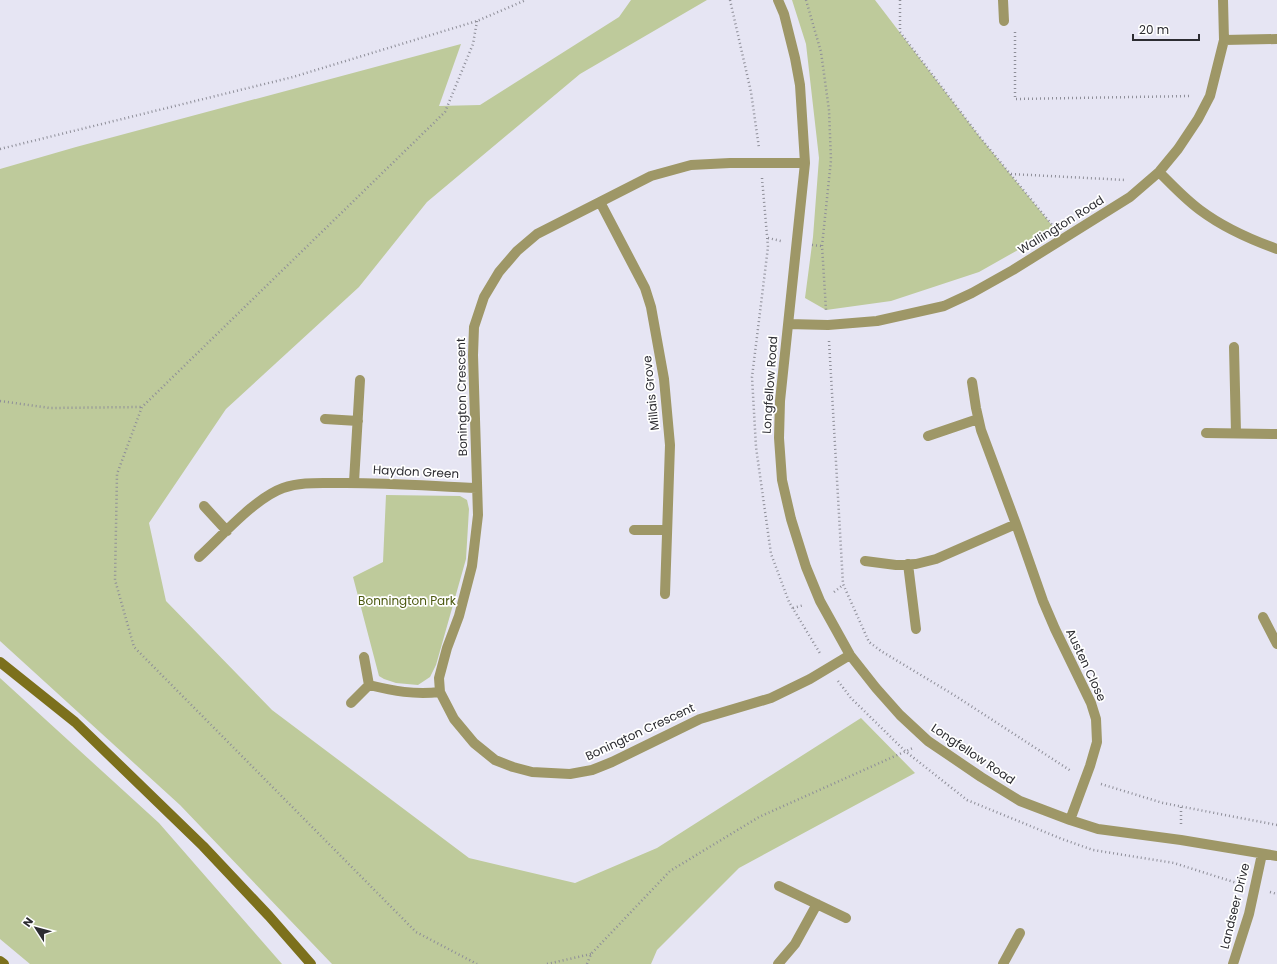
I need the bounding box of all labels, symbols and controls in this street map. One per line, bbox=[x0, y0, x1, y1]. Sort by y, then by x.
scale bar bbox=[1133, 16, 1199, 42]
text: 20 m bbox=[1139, 21, 1169, 38]
street label: Wallington Road bbox=[1014, 191, 1107, 258]
street label: Longfellow Road bbox=[758, 336, 781, 434]
street label: Bonington Crescent bbox=[452, 338, 471, 456]
street label: Millais Grove bbox=[638, 355, 663, 431]
street label: Haydon Green bbox=[373, 461, 460, 482]
park label: Bonnington Park bbox=[358, 592, 457, 609]
street label: Austen Close bbox=[1062, 626, 1111, 704]
street label: Bonington Crescent bbox=[582, 699, 697, 764]
street label: Longfellow Road bbox=[928, 719, 1019, 788]
street label: Landseer Drive bbox=[1216, 861, 1253, 951]
north arrow bbox=[16, 908, 56, 948]
text: N bbox=[19, 914, 37, 930]

